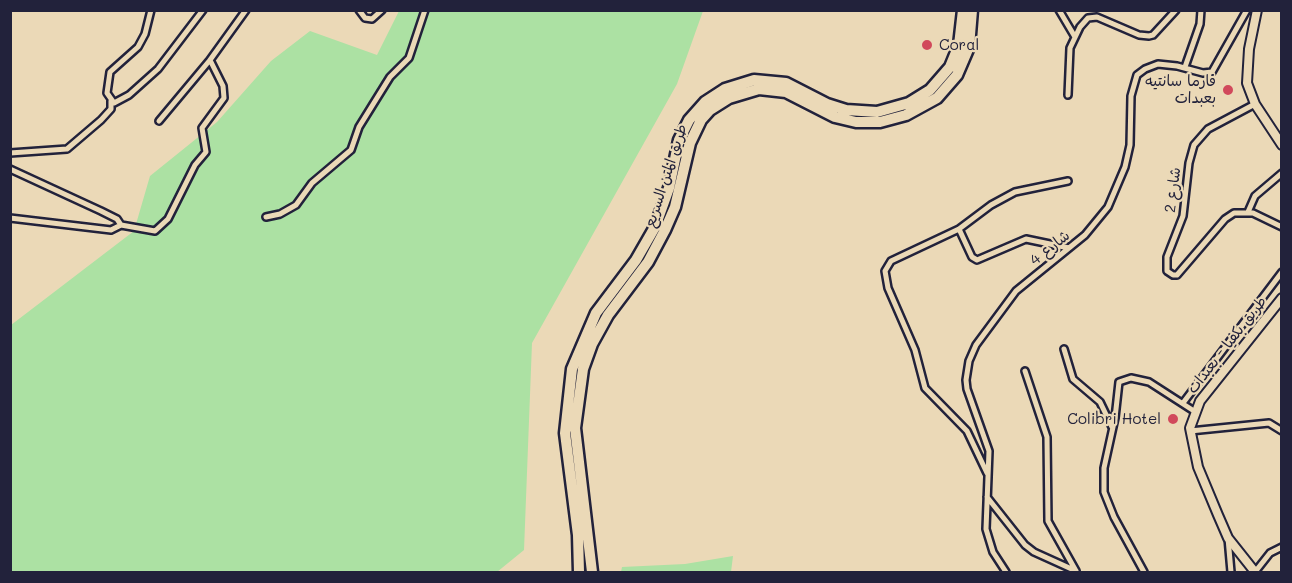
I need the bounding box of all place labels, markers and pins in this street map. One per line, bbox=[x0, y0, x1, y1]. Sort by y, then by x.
place label: Coral bbox=[939, 36, 979, 54]
marker: Coral bbox=[920, 38, 934, 52]
place label: فارما سانتيه بعبدات bbox=[1145, 72, 1216, 107]
marker: فارما سانتيه بعبدات bbox=[1221, 83, 1235, 97]
place label: Colibri Hotel bbox=[1067, 410, 1161, 428]
marker: Colibri Hotel bbox=[1166, 412, 1180, 426]

